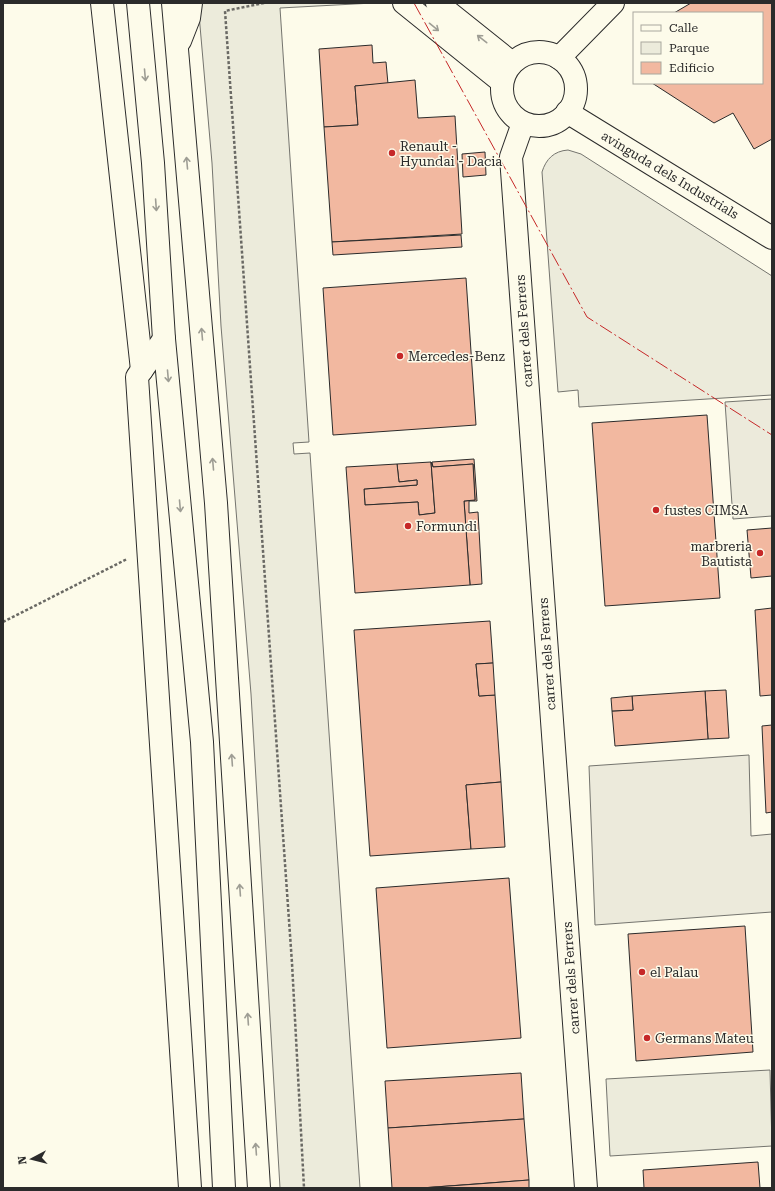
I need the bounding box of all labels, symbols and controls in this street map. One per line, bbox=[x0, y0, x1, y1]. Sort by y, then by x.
legend bbox=[633, 12, 763, 84]
text: Calle bbox=[669, 21, 699, 35]
one-way arrow bbox=[429, 23, 440, 32]
one-way arrow bbox=[476, 34, 487, 43]
text: Parque bbox=[669, 41, 710, 55]
text: Edificio bbox=[669, 61, 714, 75]
one-way arrow bbox=[141, 68, 148, 81]
street label: avinguda dels Industrials bbox=[599, 128, 741, 222]
place label: Renault - Hyundai - Dacia bbox=[400, 139, 502, 169]
marker: Renault - Hyundai - Dacia bbox=[387, 148, 397, 158]
one-way arrow bbox=[183, 157, 190, 170]
one-way arrow bbox=[152, 198, 159, 211]
street label: carrer dels Ferrers bbox=[513, 274, 535, 388]
one-way arrow bbox=[198, 328, 205, 341]
place label: Mercedes-Benz bbox=[408, 349, 505, 364]
marker: Mercedes-Benz bbox=[395, 351, 405, 361]
one-way arrow bbox=[164, 369, 171, 382]
one-way arrow bbox=[209, 458, 217, 471]
one-way arrow bbox=[176, 499, 183, 512]
place label: fustes CIMSA bbox=[664, 503, 748, 518]
marker: fustes CIMSA bbox=[651, 505, 661, 515]
place label: Formundi bbox=[416, 519, 477, 534]
marker: Formundi bbox=[403, 521, 413, 531]
place label: marbreria Bautista bbox=[690, 539, 752, 569]
marker: marbreria Bautista bbox=[755, 548, 765, 558]
street label: carrer dels Ferrers bbox=[536, 597, 558, 711]
one-way arrow bbox=[228, 754, 236, 767]
one-way arrow bbox=[237, 884, 244, 897]
street label: carrer dels Ferrers bbox=[560, 921, 582, 1035]
place label: el Palau bbox=[650, 965, 698, 980]
marker: el Palau bbox=[637, 967, 647, 977]
one-way arrow bbox=[245, 1013, 252, 1026]
place label: Germans Mateu bbox=[655, 1031, 754, 1046]
marker: Germans Mateu bbox=[642, 1033, 652, 1043]
north arrow bbox=[12, 1139, 52, 1179]
one-way arrow bbox=[253, 1143, 260, 1156]
text: N bbox=[16, 1155, 30, 1165]

